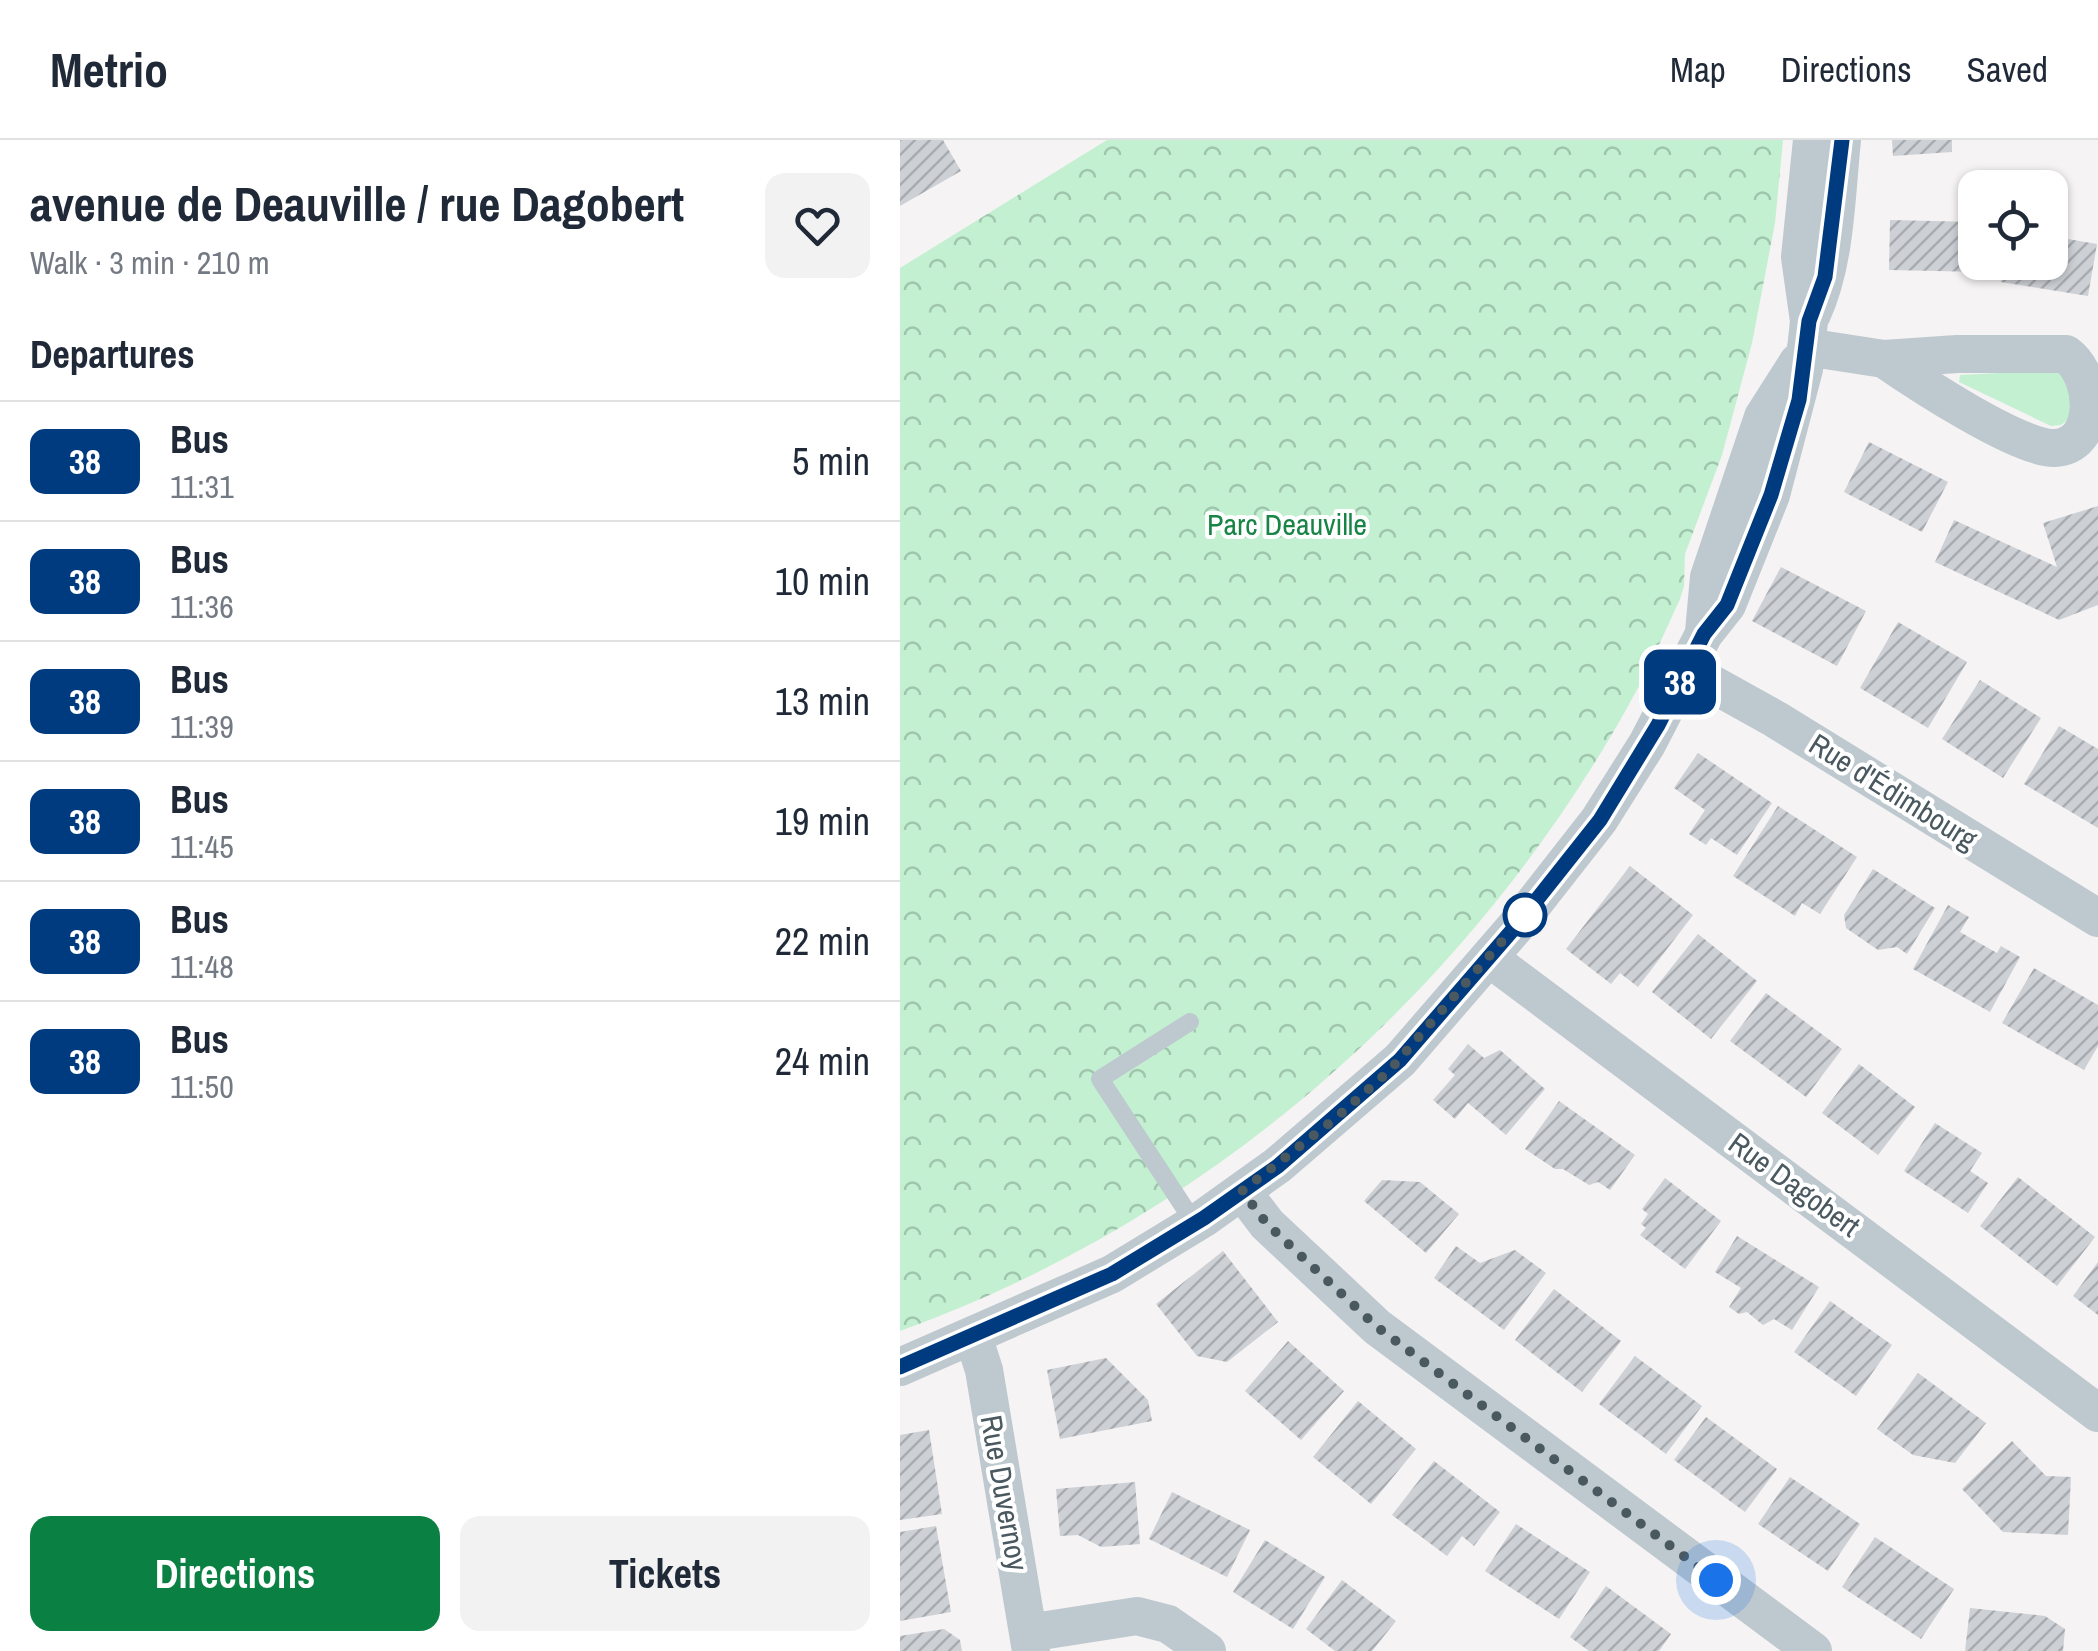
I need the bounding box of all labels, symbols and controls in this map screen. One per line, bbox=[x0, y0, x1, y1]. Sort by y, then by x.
text: Metrio bbox=[50, 37, 168, 102]
text: Map bbox=[1670, 46, 1726, 93]
text: Directions bbox=[1781, 46, 1912, 93]
text: Saved bbox=[1967, 46, 2048, 93]
map controls bbox=[1958, 170, 2068, 280]
button: locate bbox=[1958, 170, 2068, 280]
text: avenue de Deauville / rue Dagobert bbox=[30, 171, 684, 236]
button: heart bbox=[765, 173, 870, 278]
text: Walk · 3 min · 210 m bbox=[30, 241, 270, 284]
text: Departures bbox=[30, 329, 195, 380]
text: Bus bbox=[170, 414, 229, 465]
text: 5 min bbox=[792, 436, 870, 487]
text: 38 bbox=[69, 438, 101, 485]
text: 11:31 bbox=[170, 465, 234, 508]
park label: Parc Deauville bbox=[1207, 504, 1367, 544]
text: Bus bbox=[170, 534, 229, 585]
text: 10 min bbox=[775, 556, 870, 607]
text: 38 bbox=[69, 558, 101, 605]
text: 11:36 bbox=[170, 585, 234, 628]
line badge: 38 bbox=[1635, 650, 1725, 714]
text: Bus bbox=[170, 654, 229, 705]
text: 38 bbox=[1664, 659, 1696, 706]
text: 13 min bbox=[775, 676, 870, 727]
text: 38 bbox=[69, 678, 101, 725]
text: 11:39 bbox=[170, 705, 234, 748]
street label: Rue d'Édimbourg bbox=[1802, 724, 1985, 859]
text: Bus bbox=[170, 774, 229, 825]
text: 19 min bbox=[775, 796, 870, 847]
text: 38 bbox=[69, 798, 101, 845]
text: 11:45 bbox=[170, 825, 234, 868]
text: Bus bbox=[170, 894, 229, 945]
unlabelled marker bbox=[1504, 894, 1546, 936]
text: 22 min bbox=[775, 916, 870, 967]
text: 38 bbox=[69, 918, 101, 965]
text: 11:48 bbox=[170, 945, 234, 988]
text: Bus bbox=[170, 1014, 229, 1065]
text: 24 min bbox=[775, 1036, 870, 1087]
text: 38 bbox=[69, 1038, 101, 1085]
text: 11:50 bbox=[170, 1065, 234, 1108]
street label: Rue Dagobert bbox=[1721, 1123, 1868, 1245]
street label: Rue Duvernoy bbox=[972, 1412, 1038, 1574]
button: Directions bbox=[30, 1516, 440, 1631]
button: Tickets bbox=[460, 1516, 870, 1631]
your location bbox=[1691, 1555, 1741, 1605]

